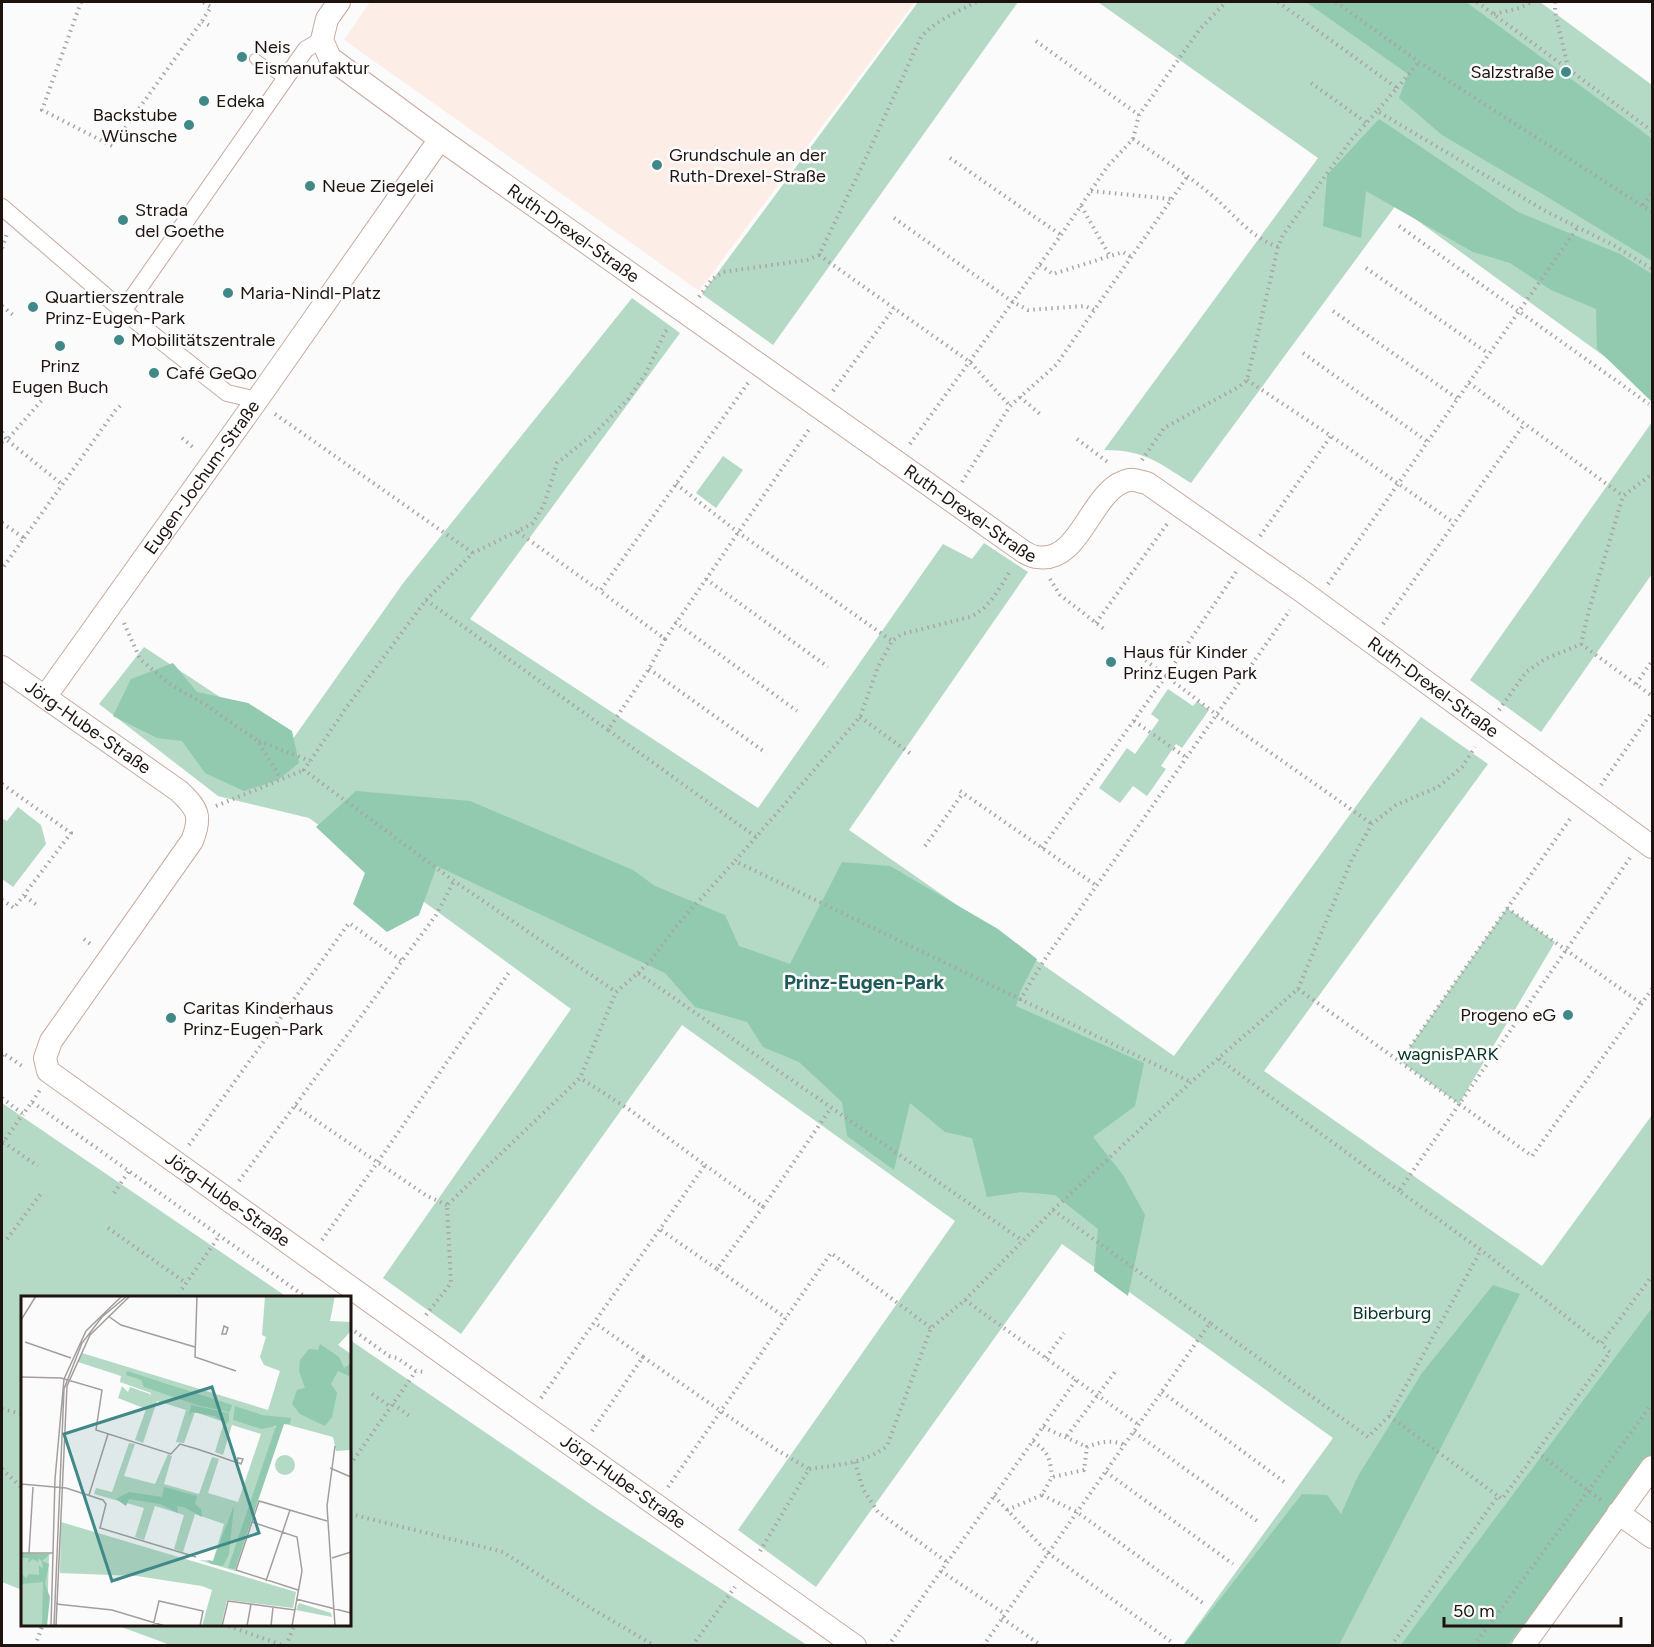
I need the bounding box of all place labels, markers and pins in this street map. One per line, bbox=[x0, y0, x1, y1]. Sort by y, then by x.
place label: Neis Eismanufaktur bbox=[254, 36, 369, 79]
marker: Neis Eismanufaktur bbox=[235, 50, 249, 64]
place label: Salzstraße bbox=[1471, 61, 1554, 83]
marker: Salzstraße bbox=[1559, 65, 1573, 79]
place label: Edeka bbox=[216, 90, 265, 112]
marker: Edeka bbox=[197, 94, 211, 108]
place label: Backstube Wünsche bbox=[93, 104, 177, 147]
marker: Backstube Wünsche bbox=[182, 118, 196, 132]
place label: Grundschule an der Ruth-Drexel-Straße bbox=[669, 144, 826, 187]
marker: Grundschule an der Ruth-Drexel-Straße bbox=[650, 158, 664, 172]
place label: Neue Ziegelei bbox=[322, 175, 434, 197]
marker: Neue Ziegelei bbox=[303, 179, 317, 193]
place label: Strada del Goethe bbox=[135, 199, 225, 242]
marker: Strada del Goethe bbox=[116, 213, 130, 227]
place label: Maria-Nindl-Platz bbox=[240, 282, 381, 304]
place label: Quartierszentrale Prinz-Eugen-Park bbox=[45, 286, 185, 329]
marker: Maria-Nindl-Platz bbox=[221, 286, 235, 300]
marker: Quartierszentrale Prinz-Eugen-Park bbox=[26, 300, 40, 314]
place label: Mobilitätszentrale bbox=[131, 329, 275, 351]
marker: Mobilitätszentrale bbox=[112, 333, 126, 347]
marker: Prinz Eugen Buch bbox=[53, 339, 67, 353]
place label: Prinz Eugen Buch bbox=[12, 355, 108, 398]
place label: Café GeQo bbox=[166, 362, 257, 384]
marker: Café GeQo bbox=[147, 366, 161, 380]
place label: Haus für Kinder Prinz Eugen Park bbox=[1123, 641, 1257, 684]
marker: Haus für Kinder Prinz Eugen Park bbox=[1104, 655, 1118, 669]
place label: Caritas Kinderhaus Prinz-Eugen-Park bbox=[183, 997, 334, 1040]
place label: Progeno eG bbox=[1460, 1004, 1556, 1026]
marker: Progeno eG bbox=[1561, 1008, 1575, 1022]
marker: Caritas Kinderhaus Prinz-Eugen-Park bbox=[164, 1011, 178, 1025]

